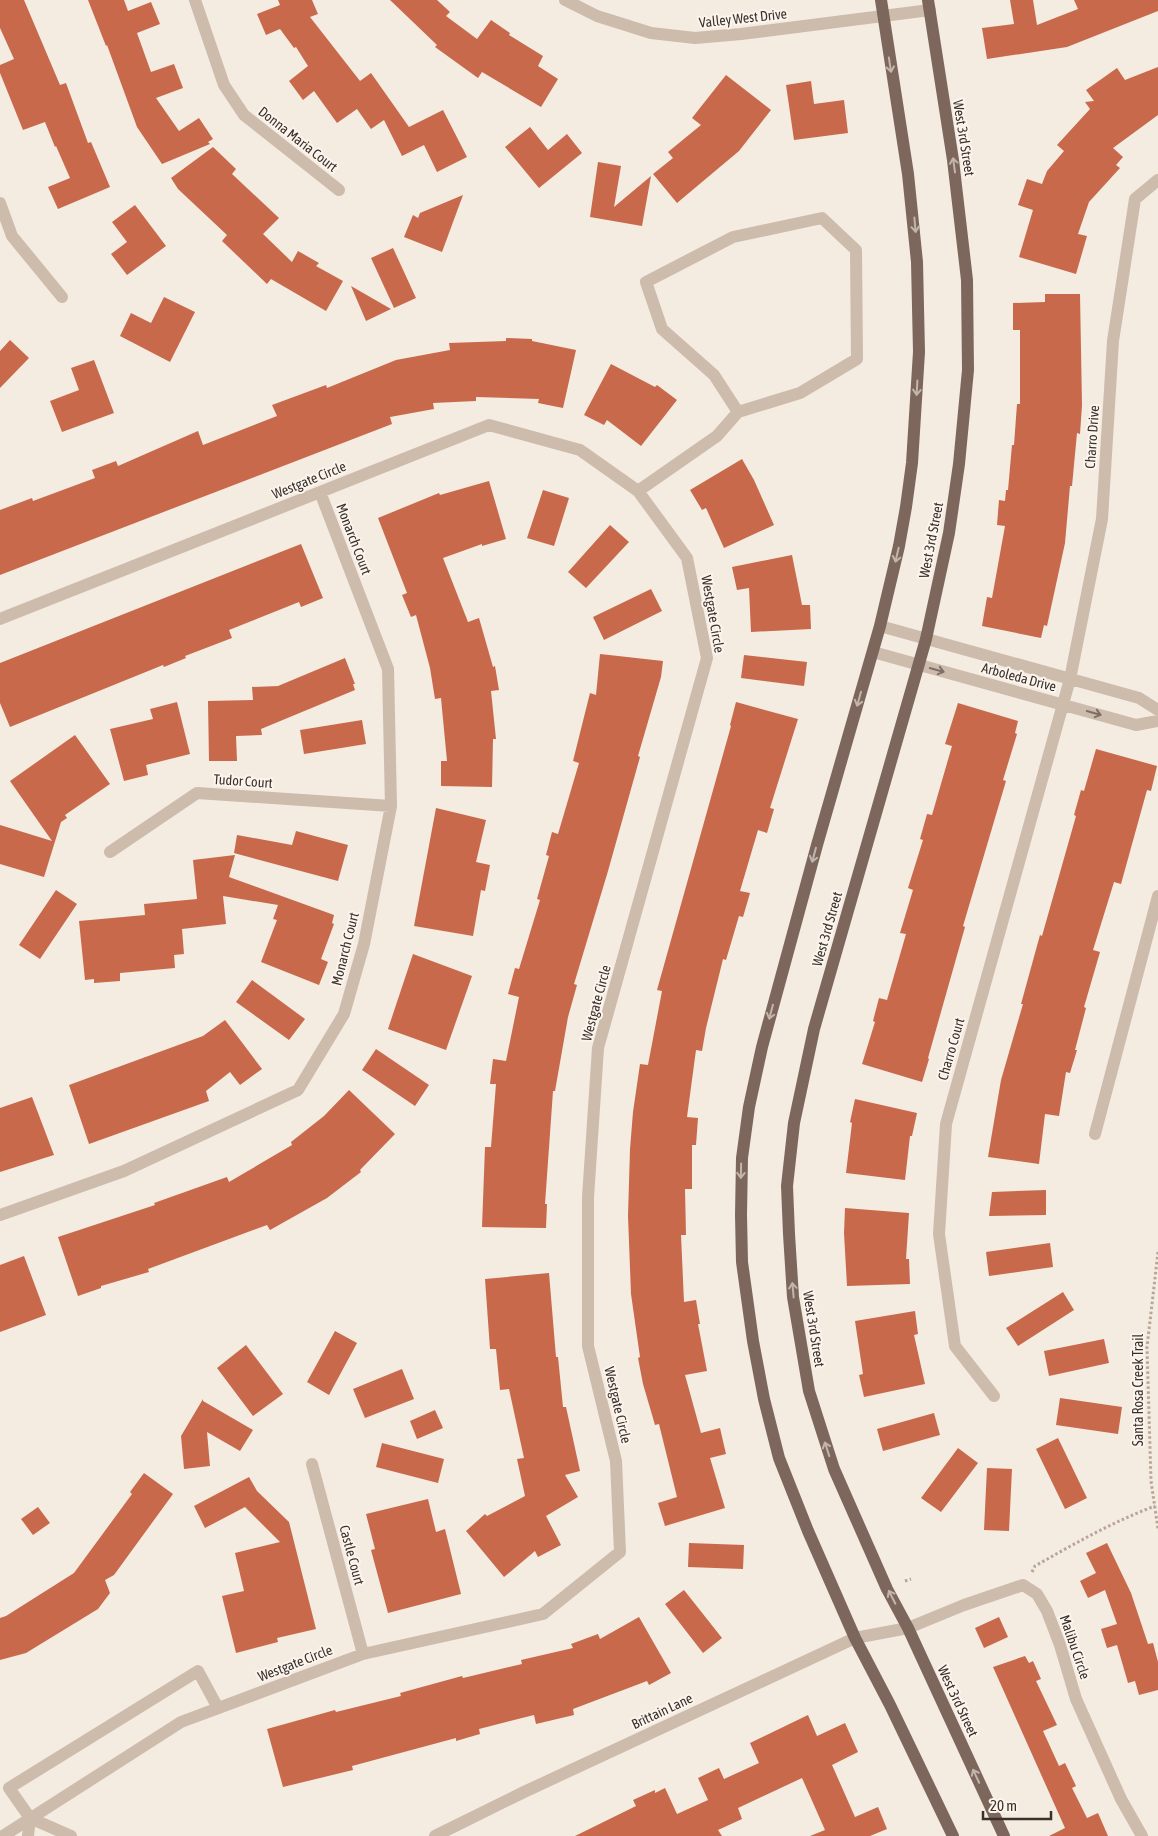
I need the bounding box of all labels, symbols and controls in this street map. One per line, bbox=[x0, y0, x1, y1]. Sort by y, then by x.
street label: Valley West Drive bbox=[698, 5, 788, 31]
one-way arrow bbox=[886, 56, 896, 72]
street label: West 3rd Street bbox=[950, 99, 978, 177]
street label: Donna Maria Court bbox=[255, 103, 341, 175]
one-way arrow bbox=[949, 157, 959, 173]
one-way arrow bbox=[910, 217, 919, 233]
one-way arrow bbox=[913, 379, 922, 395]
street label: Charro Drive bbox=[1082, 405, 1102, 469]
street label: Westgate Circle bbox=[270, 458, 348, 502]
street label: Monarch Court bbox=[333, 501, 375, 577]
street label: West 3rd Street bbox=[916, 501, 946, 579]
one-way arrow bbox=[892, 547, 901, 563]
street label: Westgate Circle bbox=[698, 574, 728, 654]
street label: Arboleda Drive bbox=[980, 659, 1058, 695]
one-way arrow bbox=[928, 666, 944, 676]
one-way arrow bbox=[854, 691, 864, 707]
one-way arrow bbox=[1085, 709, 1101, 719]
street label: Tudor Court bbox=[213, 771, 273, 791]
one-way arrow bbox=[809, 847, 818, 863]
street label: West 3rd Street bbox=[809, 890, 845, 968]
street label: Monarch Court bbox=[328, 911, 362, 987]
street label: Westgate Circle bbox=[578, 963, 614, 1043]
one-way arrow bbox=[766, 1003, 776, 1019]
street label: Charro Court bbox=[934, 1016, 968, 1082]
one-way arrow bbox=[736, 1162, 746, 1179]
one-way arrow bbox=[788, 1283, 798, 1299]
street label: West 3rd Street bbox=[800, 1290, 828, 1368]
street label: Santa Rosa Creek Trail bbox=[1130, 1334, 1146, 1446]
street label: Westgate Circle bbox=[601, 1365, 635, 1445]
one-way arrow bbox=[822, 1441, 831, 1457]
street label: Castle Court bbox=[336, 1523, 368, 1587]
one-way arrow bbox=[887, 1590, 897, 1605]
street label: Malibu Circle bbox=[1057, 1613, 1093, 1681]
street label: Westgate Circle bbox=[256, 1642, 334, 1684]
street label: West 3rd Street bbox=[934, 1663, 982, 1739]
street label: Brittain Lane bbox=[629, 1690, 695, 1732]
one-way arrow bbox=[971, 1769, 981, 1784]
scale bar bbox=[983, 1788, 1050, 1820]
text: 20 m bbox=[990, 1797, 1017, 1814]

